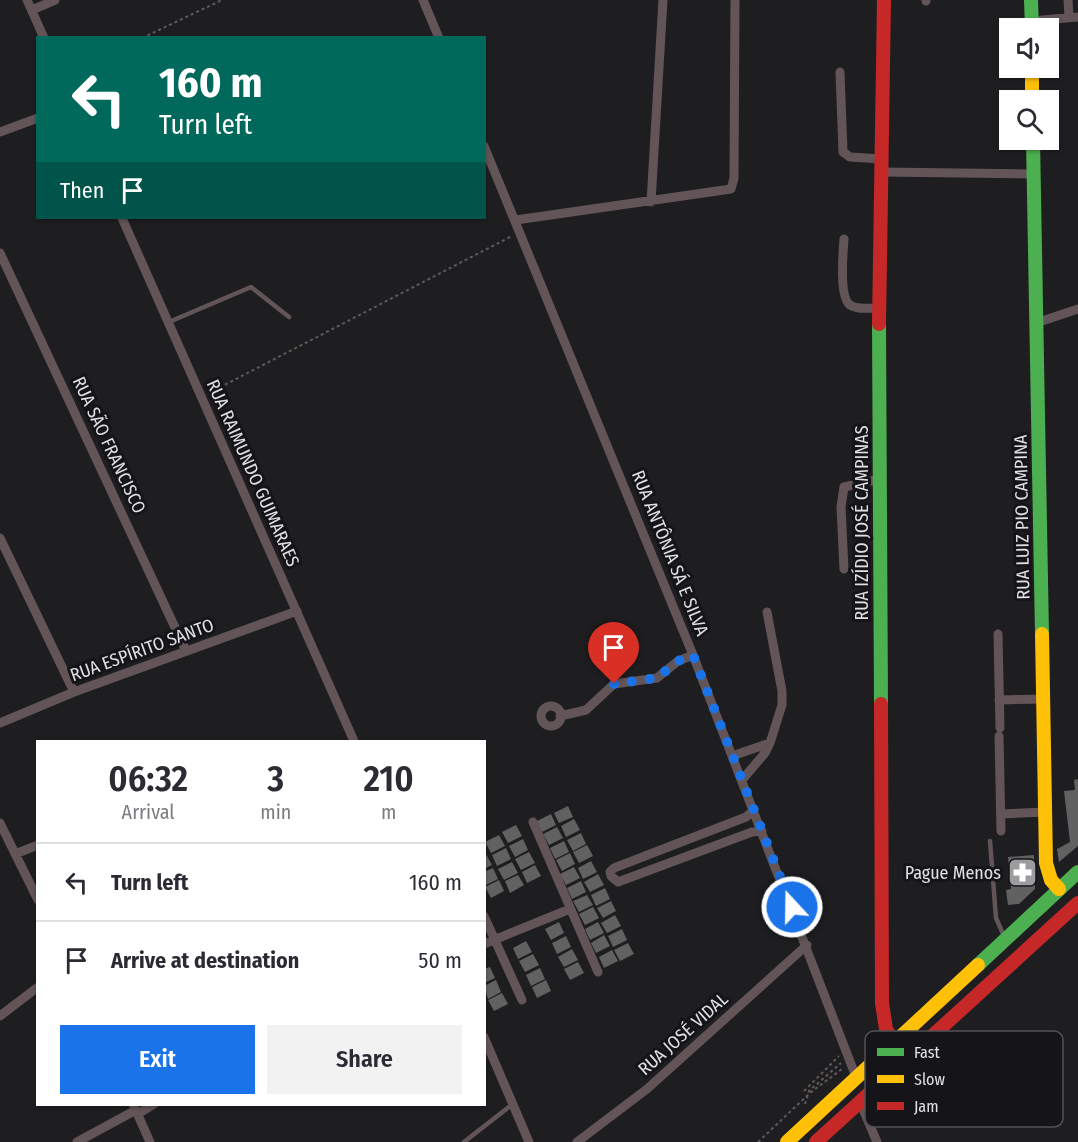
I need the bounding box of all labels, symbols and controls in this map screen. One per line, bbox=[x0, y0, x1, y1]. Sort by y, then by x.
map controls bbox=[999, 18, 1059, 150]
button: sound bbox=[999, 18, 1059, 78]
text: 160 m bbox=[159, 58, 262, 108]
icon: left bbox=[60, 60, 138, 138]
button: search bbox=[999, 90, 1059, 150]
text: Turn left bbox=[159, 109, 252, 141]
icon: arrive bbox=[116, 174, 149, 207]
text: Then bbox=[60, 177, 104, 204]
street label: RUA SÃO FRANCISCO bbox=[68, 373, 150, 517]
street label: RUA RAIMUNDO GUIMARAES bbox=[202, 376, 304, 570]
street label: RUA IZÍDIO JOSÉ CAMPINAS bbox=[850, 425, 873, 621]
street label: RUA LUIZ PIO CAMPINA bbox=[1010, 434, 1034, 600]
street label: RUA ANTÔNIA SÁ E SILVA bbox=[627, 467, 714, 639]
street label: RUA ESPÍRITO SANTO bbox=[67, 613, 217, 686]
pin bbox=[588, 622, 639, 684]
icon: arrive bbox=[597, 631, 630, 664]
text: 06:32 bbox=[108, 757, 188, 801]
text: 3 bbox=[267, 757, 284, 801]
text: 210 bbox=[363, 757, 414, 801]
text: Arrival bbox=[122, 800, 175, 824]
text: min bbox=[260, 800, 291, 824]
text: m bbox=[381, 800, 396, 824]
pharmacy icon: Pague Menos bbox=[1006, 857, 1038, 889]
place label: Pague Menos bbox=[905, 862, 1001, 884]
icon: left bbox=[60, 866, 93, 899]
text: Turn left bbox=[111, 869, 189, 896]
text: 160 m bbox=[409, 869, 462, 896]
position arrow bbox=[760, 875, 824, 939]
icon: arrive bbox=[60, 944, 93, 977]
text: Arrive at destination bbox=[111, 947, 299, 974]
text: 50 m bbox=[418, 947, 462, 974]
street label: RUA JOSÉ VIDAL bbox=[633, 987, 732, 1080]
button: Exit bbox=[60, 1025, 255, 1094]
button: Share bbox=[267, 1025, 462, 1094]
legend bbox=[865, 1031, 1063, 1127]
text: Fast bbox=[914, 1043, 941, 1062]
text: Slow bbox=[914, 1070, 945, 1089]
text: Jam bbox=[914, 1097, 939, 1116]

